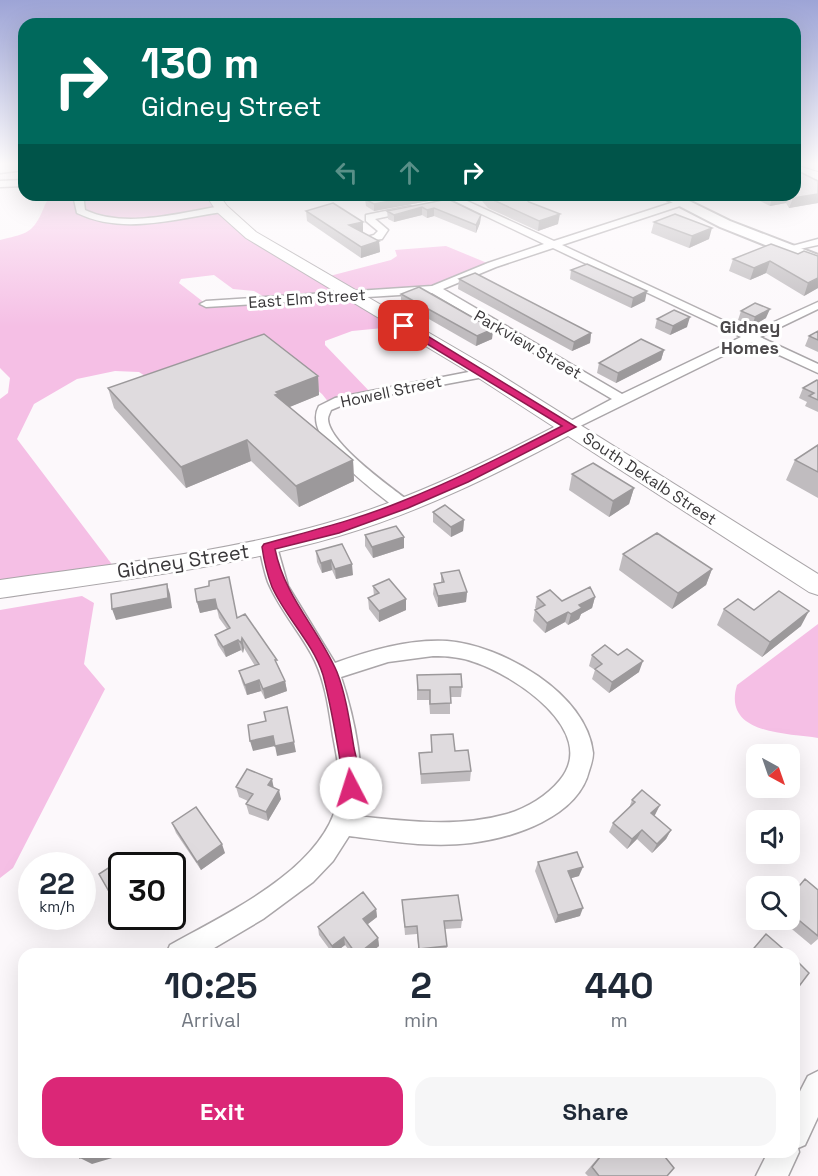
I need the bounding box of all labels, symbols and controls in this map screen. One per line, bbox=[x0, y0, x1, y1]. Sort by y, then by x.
text: 130 m bbox=[141, 37, 259, 90]
icon: right bbox=[42, 42, 120, 120]
text: Gidney Street bbox=[141, 89, 321, 124]
icon: left bbox=[330, 156, 363, 189]
icon: ahead bbox=[393, 156, 426, 189]
icon: right bbox=[456, 156, 489, 189]
street label: East Elm Street bbox=[248, 284, 366, 313]
pin bbox=[378, 300, 429, 351]
street label: Parkview Street bbox=[470, 305, 585, 384]
icon: arrive bbox=[387, 309, 420, 342]
district label: Gidney Homes bbox=[720, 315, 780, 359]
street label: Howell Street bbox=[338, 370, 444, 412]
street label: South Dekalb Street bbox=[579, 427, 721, 530]
street label: Gidney Street bbox=[115, 538, 251, 584]
north arrow bbox=[746, 744, 800, 798]
map controls bbox=[746, 744, 800, 930]
position arrow bbox=[319, 756, 383, 820]
button: sound bbox=[746, 810, 800, 864]
speed limit sign: 30 bbox=[108, 852, 186, 930]
text: 22 bbox=[39, 864, 75, 903]
button: search bbox=[746, 876, 800, 930]
text: km/h bbox=[39, 897, 75, 916]
text: 10:25 bbox=[164, 963, 258, 1009]
text: 2 bbox=[410, 963, 432, 1009]
text: 440 bbox=[585, 963, 654, 1009]
text: Arrival bbox=[181, 1007, 241, 1033]
text: min bbox=[404, 1007, 438, 1033]
text: m bbox=[611, 1007, 628, 1033]
button: Exit bbox=[42, 1077, 403, 1146]
button: Share bbox=[415, 1077, 776, 1146]

